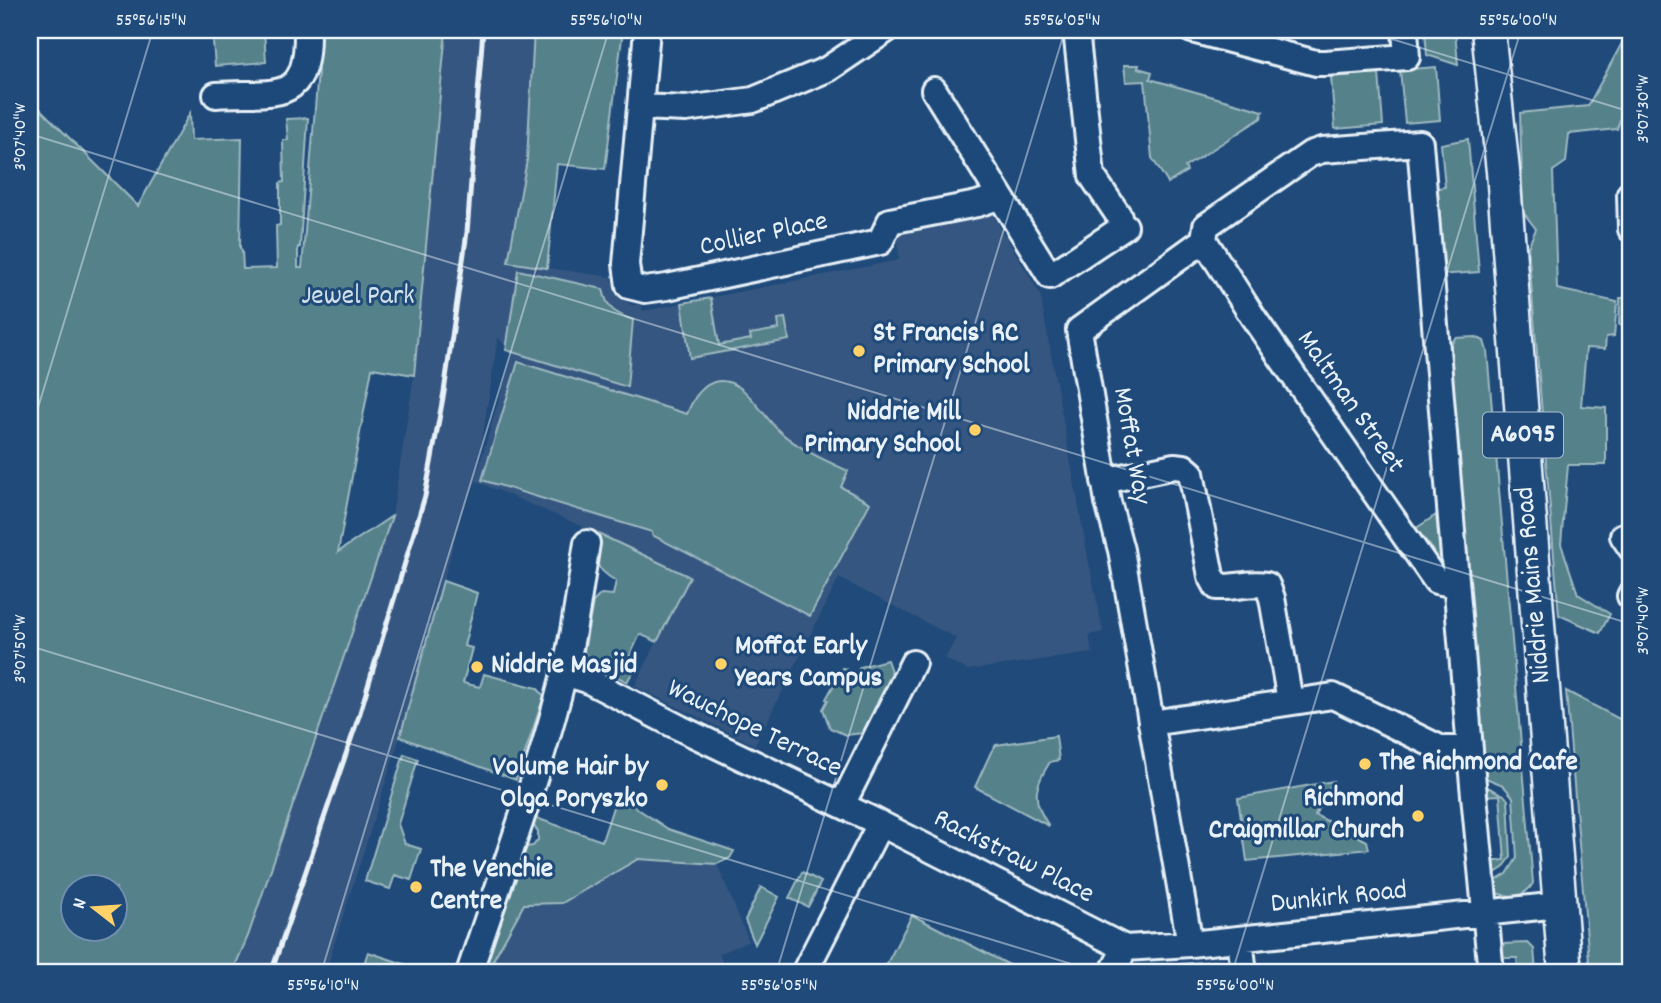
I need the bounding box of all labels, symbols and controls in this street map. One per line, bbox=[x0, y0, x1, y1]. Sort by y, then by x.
text: 55°56'15"N bbox=[116, 9, 186, 34]
text: 55°56'10"N bbox=[570, 9, 642, 34]
text: 55°56'05"N bbox=[1024, 9, 1100, 34]
text: 55°56'00"N bbox=[1479, 9, 1557, 34]
text: 3°07'30"W bbox=[1632, 74, 1657, 143]
text: 3°07'40"W bbox=[9, 102, 34, 171]
street label: Collier Place bbox=[696, 203, 832, 269]
park label: Jewel Park bbox=[301, 278, 415, 318]
place label: St Francis' RC Primary School bbox=[873, 315, 1030, 387]
street label: Maltman Street bbox=[1285, 323, 1413, 483]
marker: St Francis' RC Primary School bbox=[851, 343, 867, 359]
street label: Moffat Way bbox=[1100, 384, 1160, 508]
place label: Niddrie Mill Primary School bbox=[804, 394, 961, 466]
road number: A6095 bbox=[1483, 412, 1563, 458]
marker: Niddrie Mill Primary School bbox=[967, 422, 983, 438]
street label: Niddrie Mains Road bbox=[1506, 485, 1564, 685]
text: 3°07'40"W bbox=[1632, 586, 1657, 655]
text: 3°07'50"W bbox=[9, 614, 34, 683]
place label: Moffat Early Years Campus bbox=[734, 628, 882, 700]
place label: Niddrie Masjid bbox=[491, 647, 637, 687]
marker: Moffat Early Years Campus bbox=[713, 656, 729, 672]
marker: Niddrie Masjid bbox=[469, 659, 485, 675]
street label: Wauchope Terrace bbox=[660, 670, 848, 790]
place label: The Richmond Cafe bbox=[1379, 744, 1578, 784]
place label: Volume Hair by Olga Poryszko bbox=[493, 749, 650, 821]
marker: The Richmond Cafe bbox=[1357, 756, 1373, 772]
marker: Volume Hair by Olga Poryszko bbox=[654, 777, 670, 793]
place label: Richmond Craigmillar Church bbox=[1208, 780, 1404, 852]
street label: Rackstraw Place bbox=[926, 800, 1100, 916]
marker: Richmond Craigmillar Church bbox=[1410, 808, 1426, 824]
place label: The Venchie Centre bbox=[430, 851, 553, 923]
street label: Dunkirk Road bbox=[1269, 872, 1409, 926]
north arrow bbox=[60, 874, 130, 944]
marker: The Venchie Centre bbox=[408, 879, 424, 895]
text: N bbox=[67, 896, 95, 912]
text: 55°56'10"N bbox=[287, 974, 359, 999]
text: 55°56'05"N bbox=[741, 974, 817, 999]
text: 55°56'00"N bbox=[1196, 974, 1274, 999]

